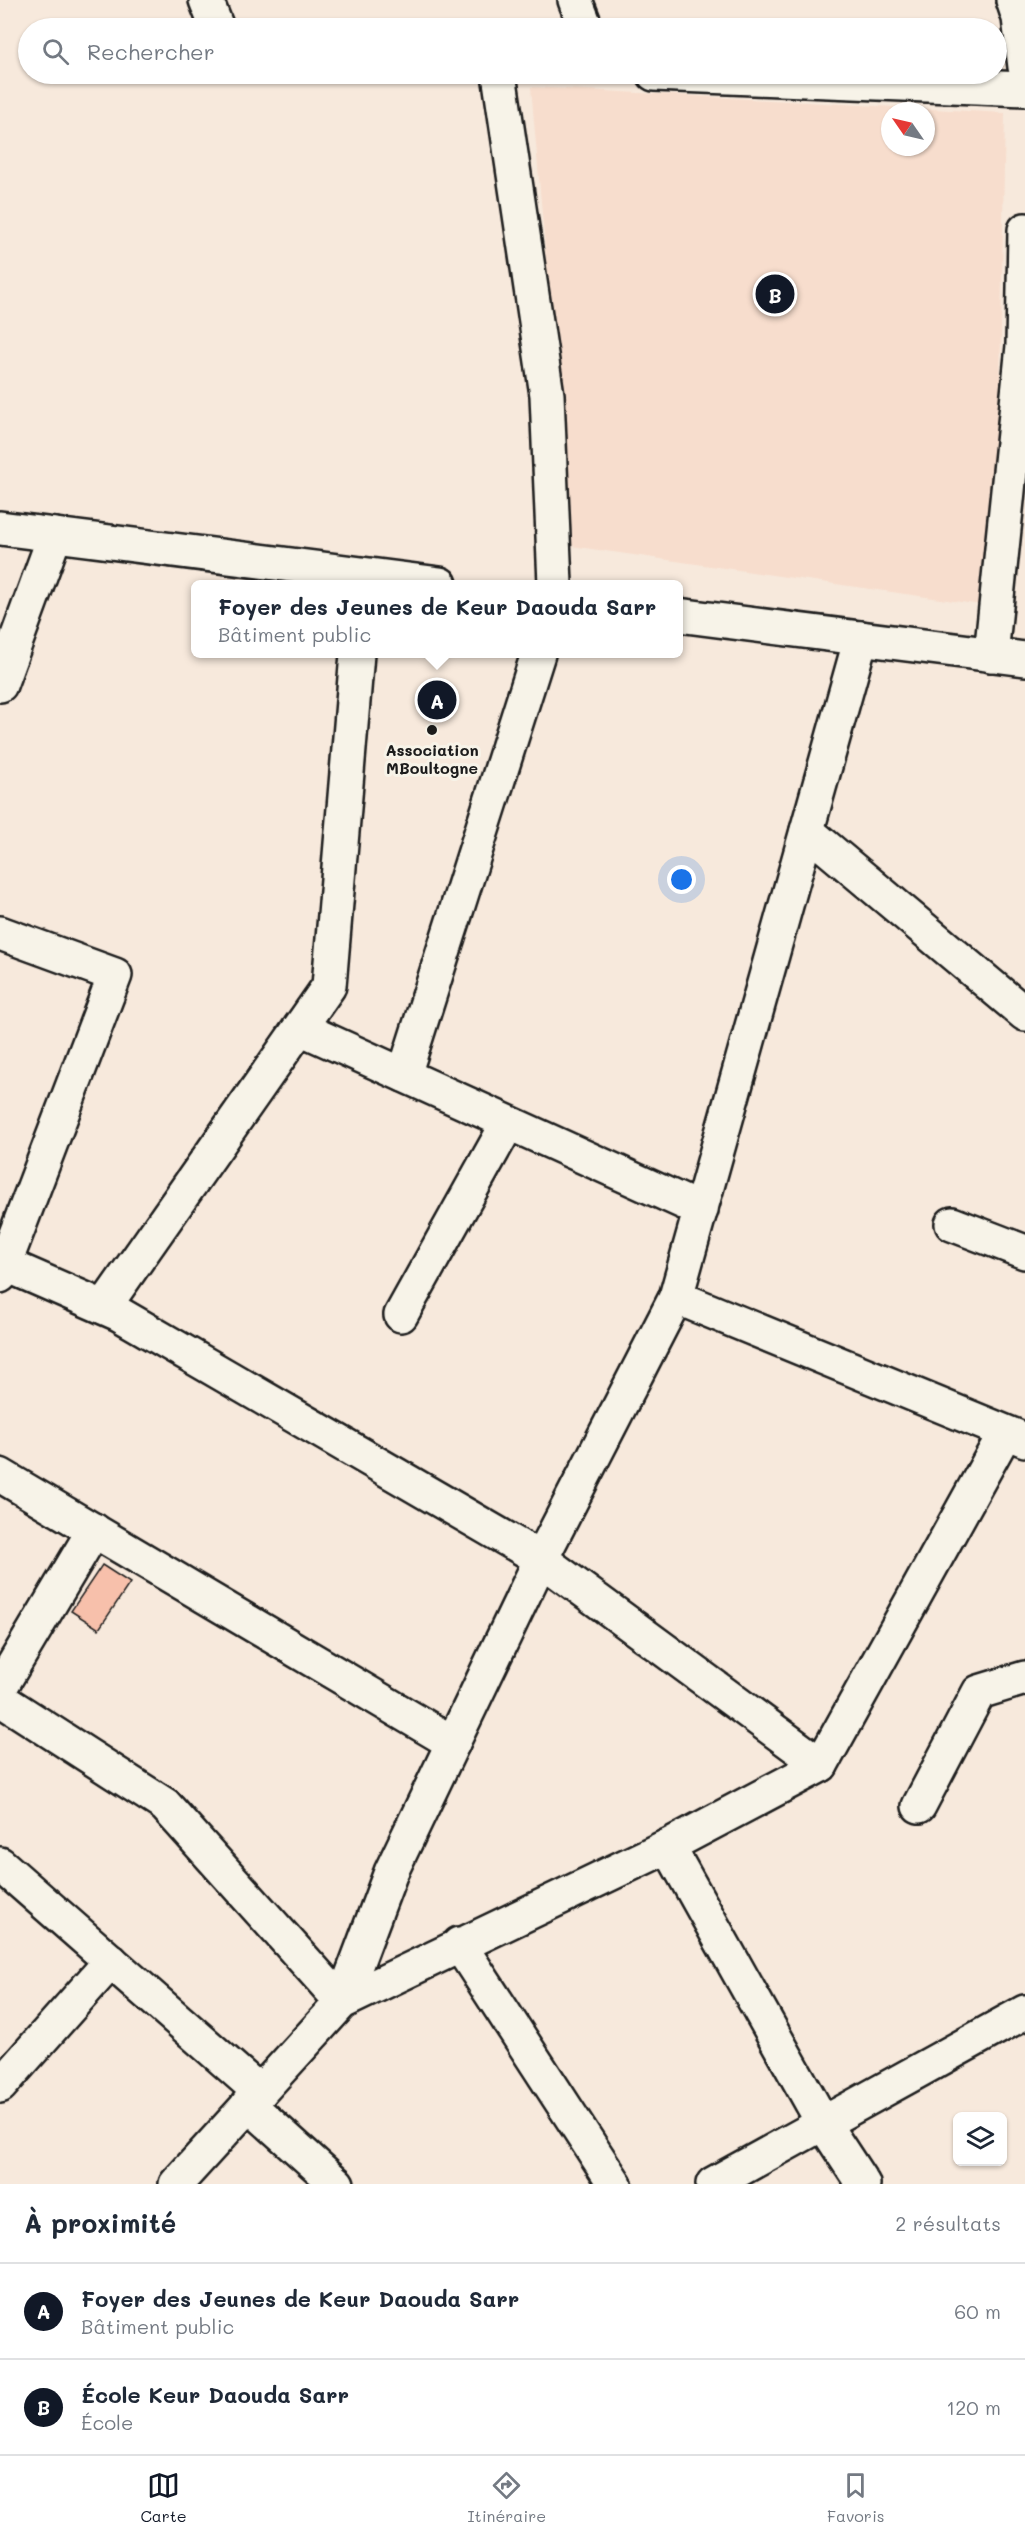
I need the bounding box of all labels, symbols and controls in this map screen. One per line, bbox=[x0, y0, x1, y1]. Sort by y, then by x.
search box bbox=[18, 18, 1007, 84]
icon: search bbox=[39, 35, 72, 68]
text: Rechercher bbox=[87, 37, 215, 66]
north arrow bbox=[881, 102, 935, 156]
pin: B bbox=[756, 272, 794, 316]
popup bbox=[191, 580, 683, 658]
text: Foyer des Jeunes de Keur Daouda Sarr bbox=[218, 592, 656, 621]
text: Bâtiment public bbox=[218, 621, 371, 647]
pin: A bbox=[418, 678, 456, 722]
marker: Association MBoultogne bbox=[425, 723, 439, 737]
place label: Association MBoultogne bbox=[385, 739, 479, 778]
your location bbox=[667, 865, 696, 894]
map controls bbox=[953, 2112, 1007, 2166]
button: layers bbox=[953, 2112, 1007, 2166]
text: À proximité bbox=[24, 2206, 176, 2240]
text: 2 résultats bbox=[895, 2210, 1001, 2236]
text: Foyer des Jeunes de Keur Daouda Sarr bbox=[81, 2284, 519, 2313]
text: A bbox=[37, 2298, 50, 2324]
text: 60 m bbox=[954, 2298, 1001, 2324]
text: Bâtiment public bbox=[81, 2313, 234, 2339]
text: École Keur Daouda Sarr bbox=[81, 2380, 349, 2409]
text: B bbox=[37, 2394, 50, 2420]
text: 120 m bbox=[946, 2394, 1001, 2420]
text: École bbox=[81, 2409, 133, 2435]
tab: Carte bbox=[140, 2469, 187, 2526]
tab: Itinéraire bbox=[468, 2469, 546, 2526]
tab: Favoris bbox=[827, 2469, 885, 2526]

